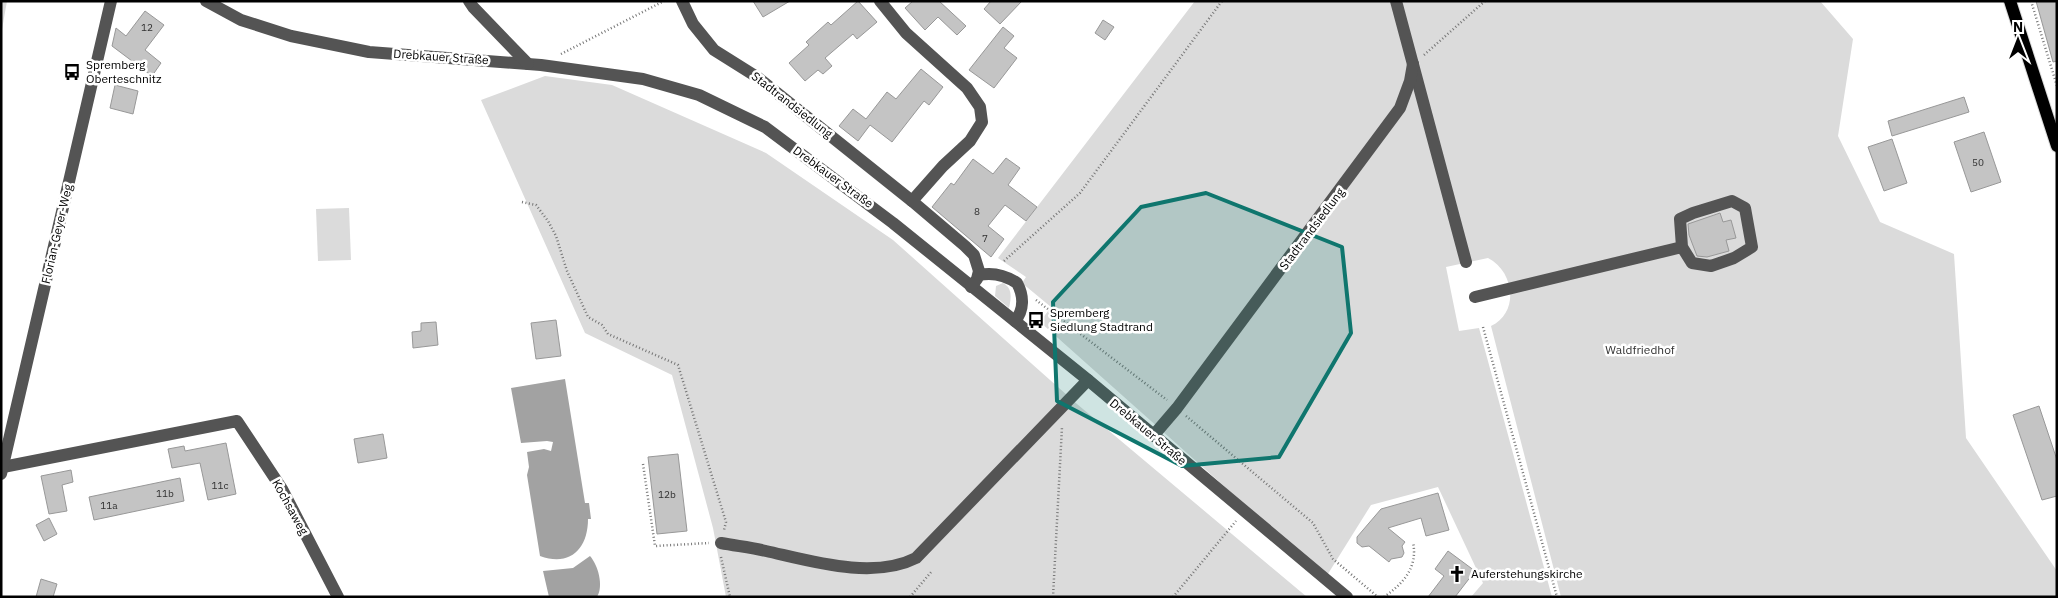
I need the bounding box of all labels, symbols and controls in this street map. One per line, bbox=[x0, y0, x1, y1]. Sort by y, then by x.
north arrow bbox=[1993, 15, 2043, 65]
text: N bbox=[2013, 18, 2023, 36]
house number: 12 bbox=[141, 21, 153, 34]
street label: Drebkauer Straße bbox=[393, 46, 490, 67]
place label: Spremberg Oberteschnitz bbox=[86, 57, 162, 86]
bus stop icon: Spremberg Oberteschnitz bbox=[62, 62, 82, 82]
street label: Stadtrandsiedlung bbox=[749, 68, 836, 141]
street label: Drebkauer Straße bbox=[790, 142, 877, 211]
house number: 50 bbox=[1972, 156, 1984, 169]
street label: Florian-Geyer-Weg bbox=[38, 182, 75, 285]
street label: Stadtrandsiedlung bbox=[1276, 184, 1348, 273]
house number: 8 bbox=[974, 205, 980, 218]
house number: 7 bbox=[982, 232, 988, 245]
place label: Spremberg Siedlung Stadtrand bbox=[1050, 305, 1153, 334]
bus stop icon: Spremberg Siedlung Stadtrand bbox=[1026, 310, 1046, 330]
park label: Waldfriedhof bbox=[1605, 342, 1675, 357]
street label: Drebkauer Straße bbox=[1107, 395, 1190, 468]
street label: Kochsaweg bbox=[269, 476, 312, 538]
house number: 11c bbox=[211, 479, 229, 492]
house number: 11b bbox=[156, 487, 174, 500]
house number: 12b bbox=[658, 488, 676, 501]
house number: 11a bbox=[100, 499, 118, 512]
church icon: Auferstehungskirche bbox=[1447, 564, 1467, 584]
place label: Auferstehungskirche bbox=[1471, 566, 1583, 581]

